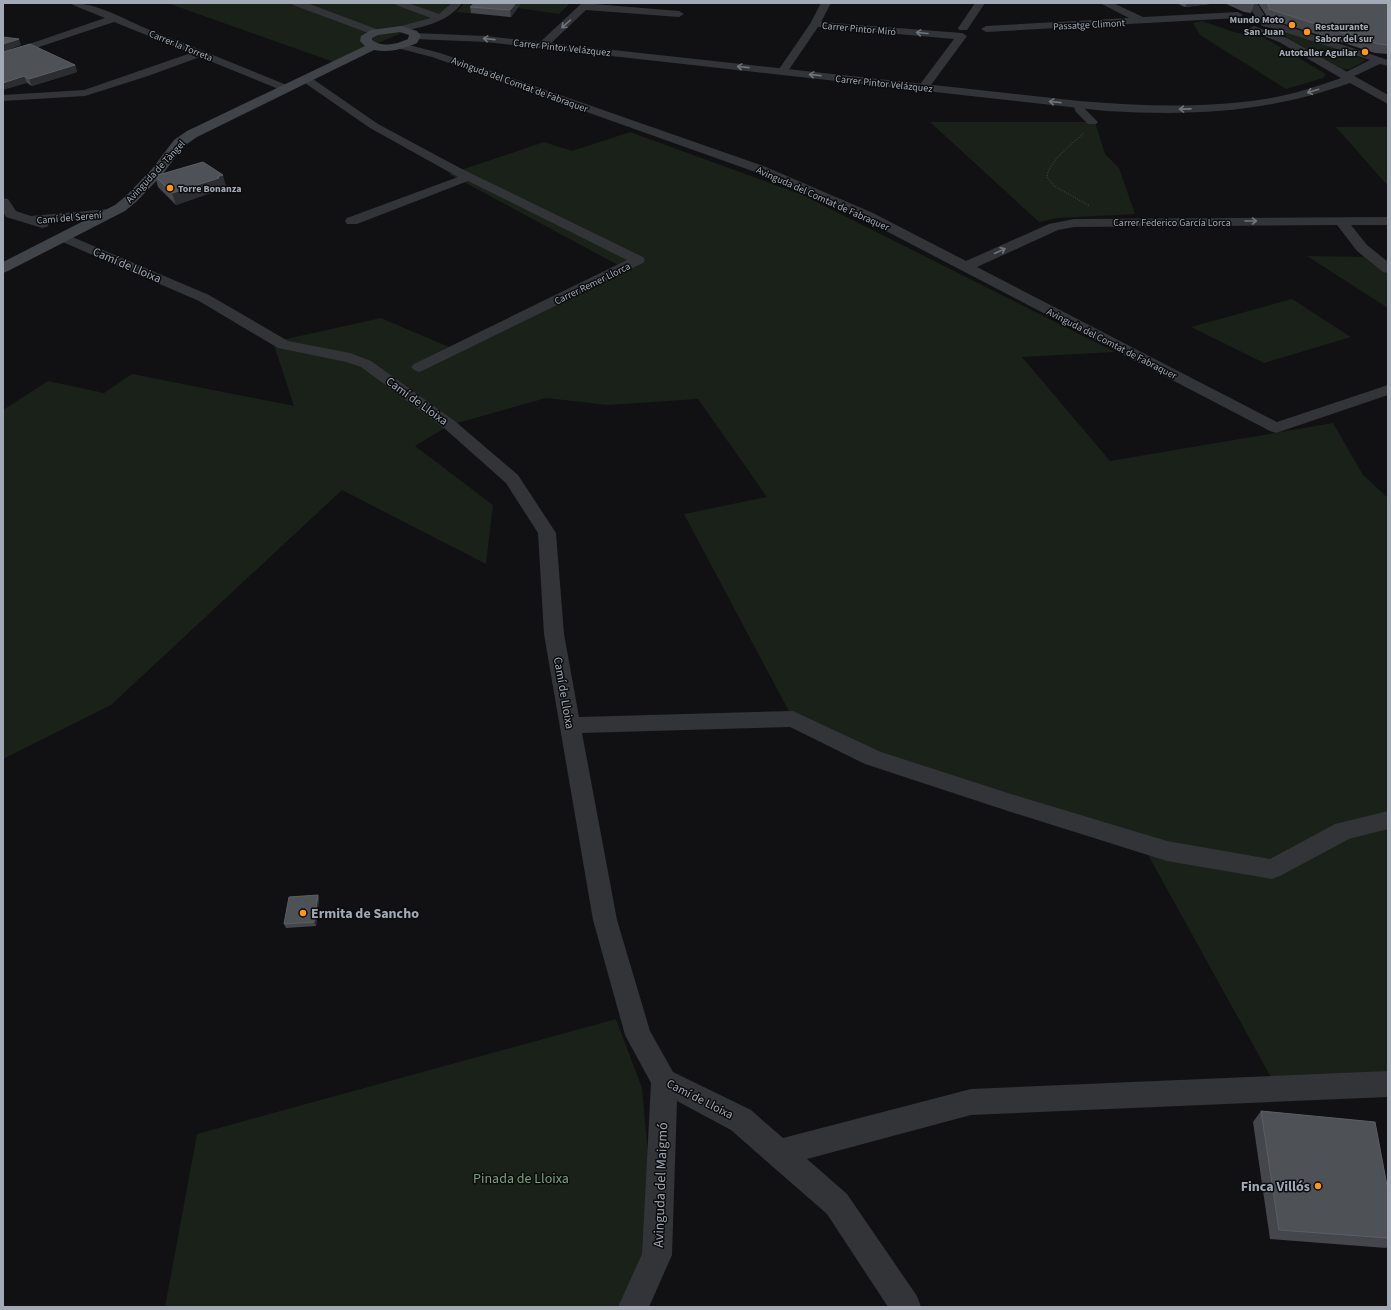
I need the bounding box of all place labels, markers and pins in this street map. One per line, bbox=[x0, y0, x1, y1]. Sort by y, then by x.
place label: Mundo Moto San Juan bbox=[1230, 13, 1284, 39]
marker: Mundo Moto San Juan bbox=[1287, 20, 1297, 30]
place label: Restaurante Sabor del sur bbox=[1315, 20, 1373, 46]
marker: Restaurante Sabor del sur bbox=[1302, 27, 1312, 37]
place label: Autotaller Aguilar bbox=[1278, 46, 1357, 60]
marker: Autotaller Aguilar bbox=[1360, 47, 1370, 57]
place label: Torre Bonanza bbox=[178, 182, 241, 196]
marker: Torre Bonanza bbox=[165, 183, 175, 193]
place label: Ermita de Sancho bbox=[311, 904, 419, 924]
marker: Ermita de Sancho bbox=[298, 908, 308, 918]
place label: Finca Villós bbox=[1241, 1177, 1310, 1197]
marker: Finca Villós bbox=[1313, 1181, 1323, 1191]

